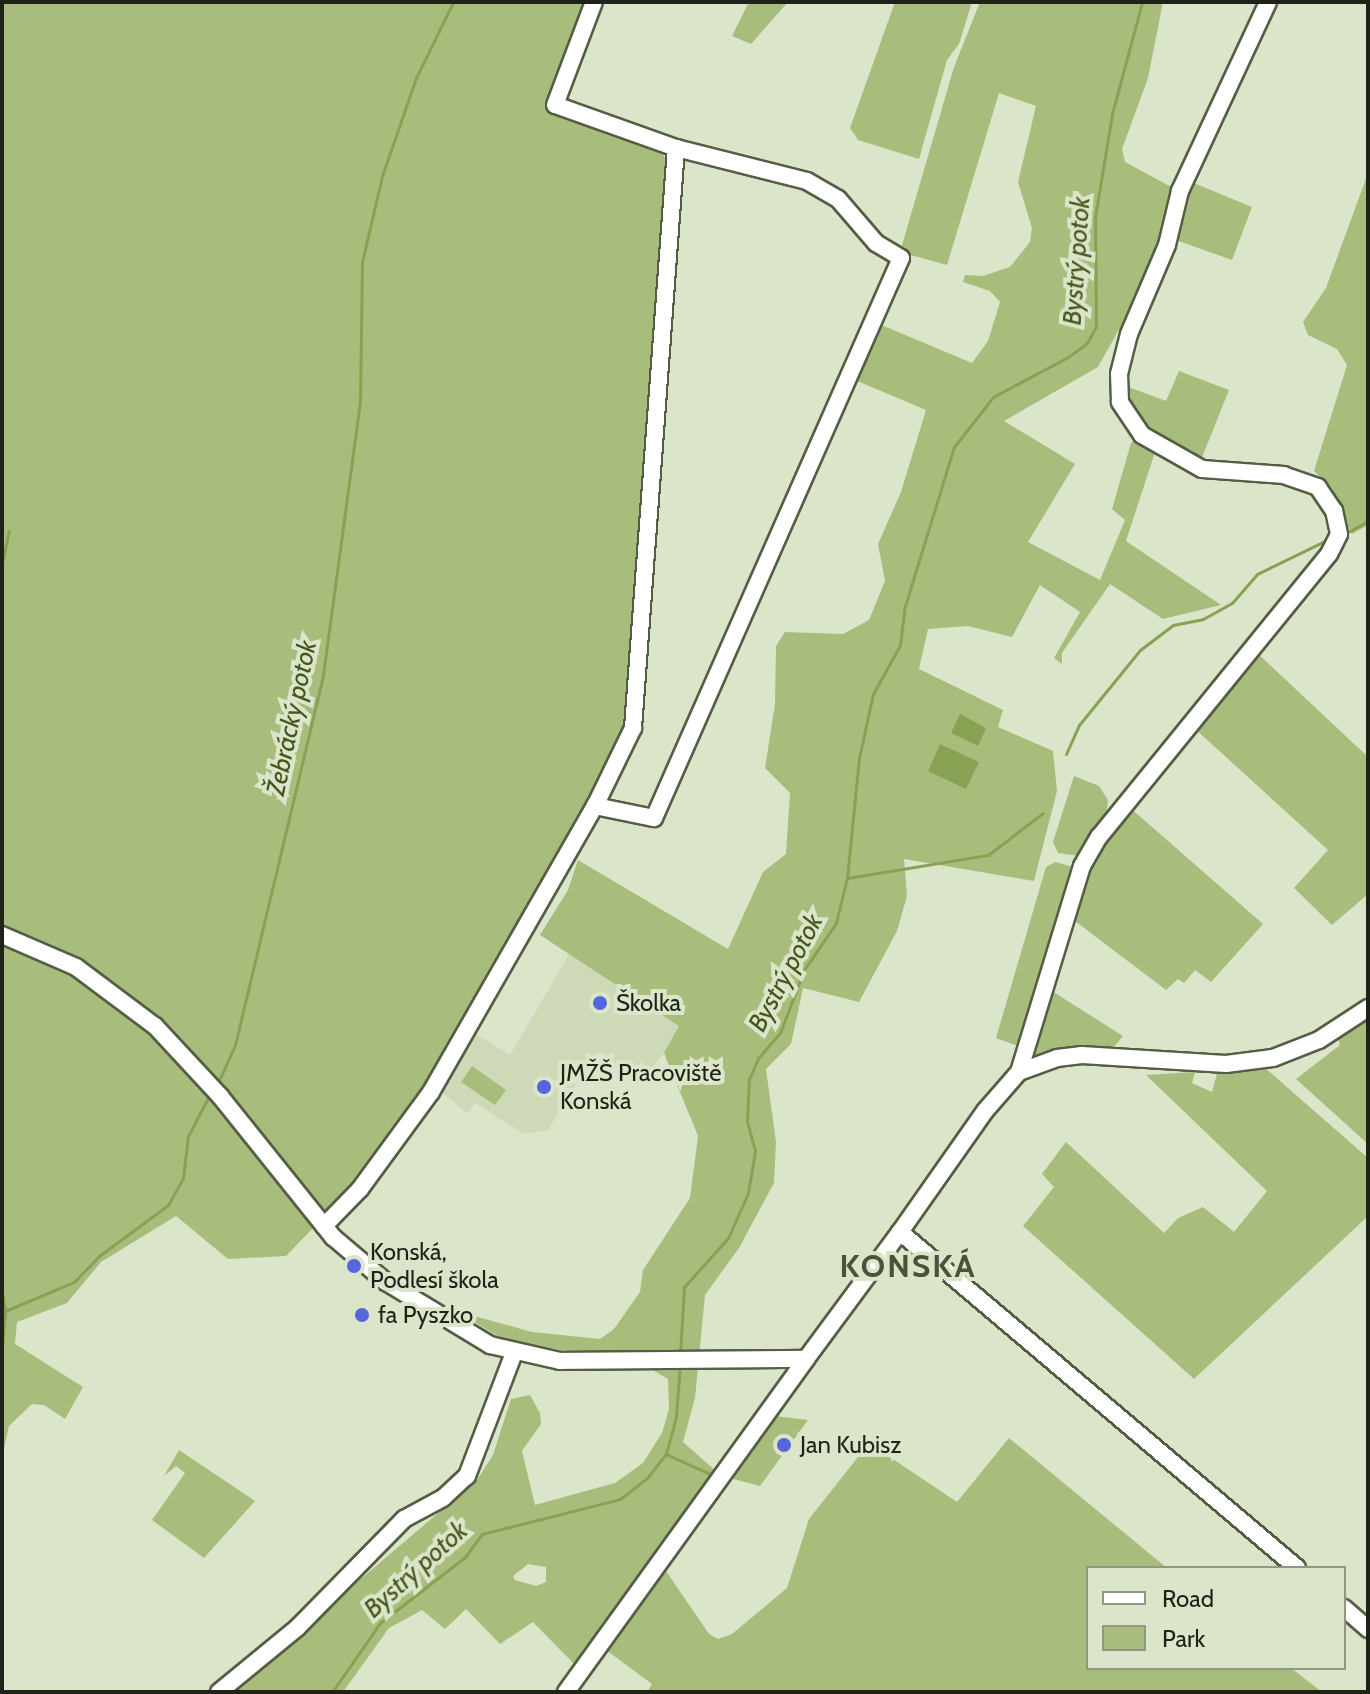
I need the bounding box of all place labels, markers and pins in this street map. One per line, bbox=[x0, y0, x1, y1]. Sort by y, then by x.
place label: Školka bbox=[616, 989, 681, 1017]
marker: Školka bbox=[591, 994, 609, 1012]
place label: JMŽŠ Pracoviště Konská bbox=[560, 1059, 721, 1115]
marker: JMŽŠ Pracoviště Konská bbox=[535, 1078, 553, 1096]
place label: Konská, Podlesí škola bbox=[370, 1238, 499, 1294]
marker: Konská, Podlesí škola bbox=[345, 1257, 363, 1275]
place label: fa Pyszko bbox=[378, 1301, 473, 1329]
marker: fa Pyszko bbox=[353, 1306, 371, 1324]
place label: Jan Kubisz bbox=[800, 1431, 901, 1459]
marker: Jan Kubisz bbox=[775, 1436, 793, 1454]

